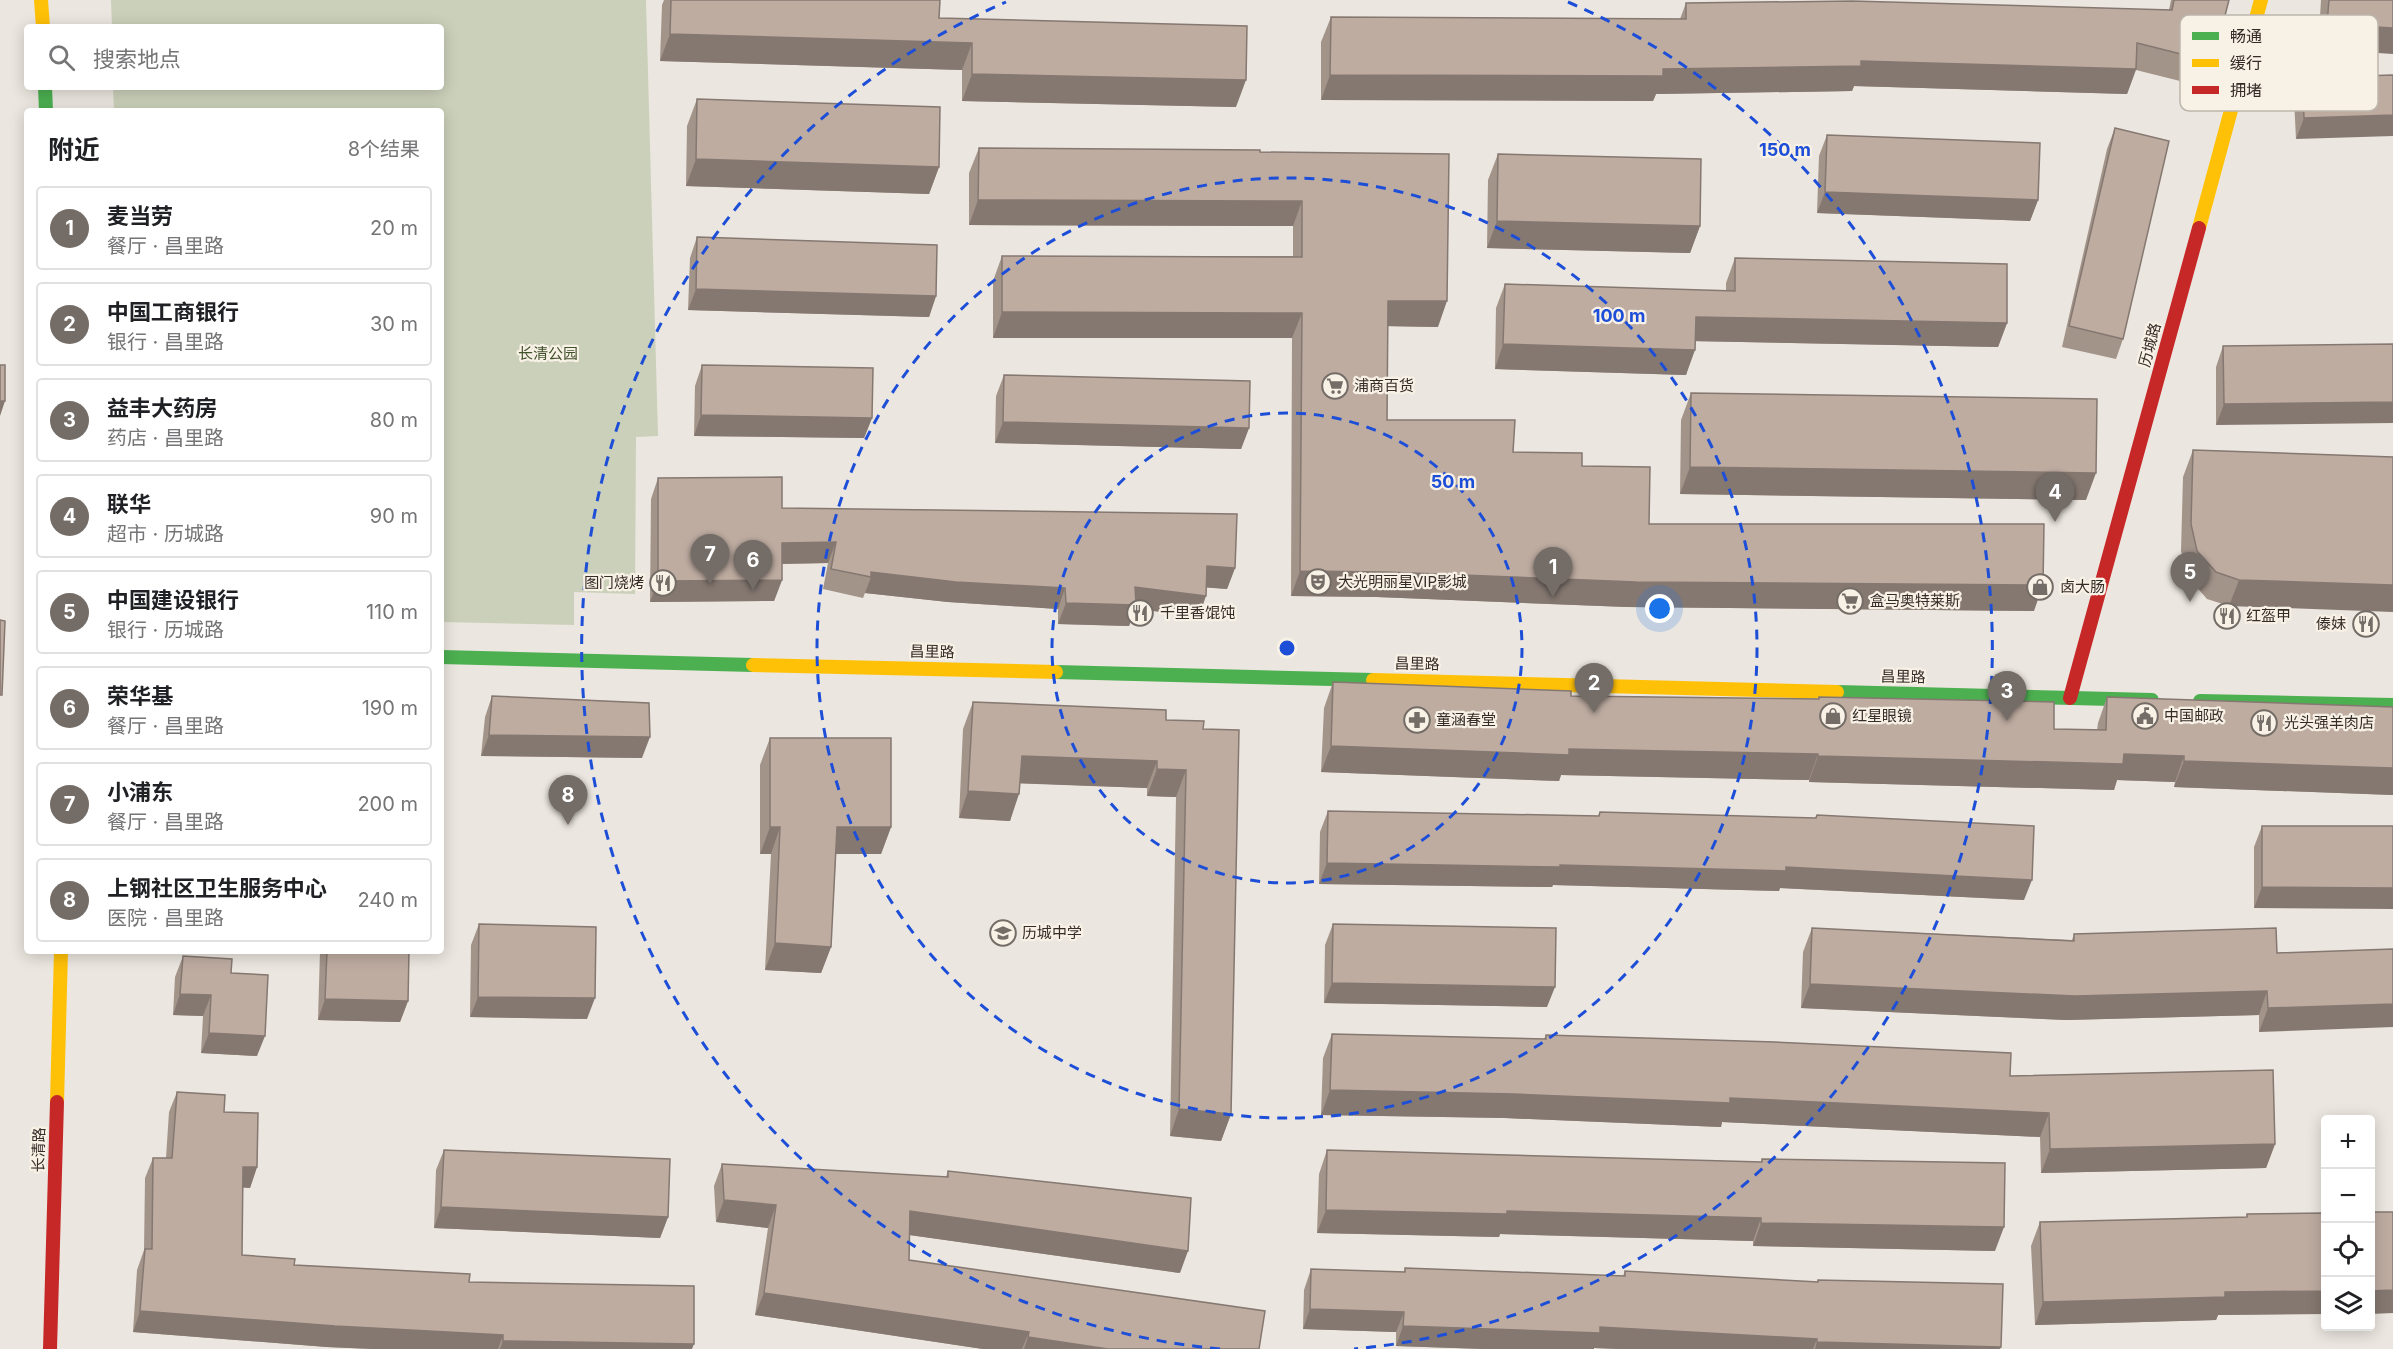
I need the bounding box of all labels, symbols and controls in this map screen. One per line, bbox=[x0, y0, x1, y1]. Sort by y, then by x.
legend bbox=[2180, 15, 2378, 111]
search box bbox=[24, 24, 444, 90]
text: 畅通 bbox=[2230, 26, 2262, 46]
icon: search bbox=[45, 41, 78, 74]
text: 搜索地点 bbox=[93, 46, 181, 72]
text: 缓行 bbox=[2230, 53, 2262, 73]
text: 拥堵 bbox=[2230, 80, 2262, 100]
text: 附近 bbox=[48, 134, 100, 165]
text: 8个结果 bbox=[348, 137, 420, 161]
text: 150 m bbox=[1759, 139, 1811, 160]
text: 麦当劳 bbox=[107, 203, 173, 229]
text: 1 bbox=[65, 216, 74, 240]
text: 20 m bbox=[370, 216, 418, 240]
text: 餐厅 · 昌里路 bbox=[107, 234, 224, 258]
text: 中国工商银行 bbox=[107, 299, 239, 325]
text: 100 m bbox=[1593, 305, 1645, 326]
text: 2 bbox=[63, 312, 76, 336]
text: 30 m bbox=[370, 312, 418, 336]
street label: 历城路 bbox=[2135, 321, 2165, 369]
text: 银行 · 昌里路 bbox=[107, 330, 224, 354]
park label: 长清公园 bbox=[518, 344, 578, 363]
supermarket icon: 浦商百货 bbox=[1320, 371, 1350, 401]
place label: 浦商百货 bbox=[1354, 376, 1414, 395]
text: 益丰大药房 bbox=[107, 395, 217, 421]
text: 3 bbox=[63, 408, 76, 432]
text: 80 m bbox=[370, 408, 418, 432]
text: 药店 · 昌里路 bbox=[107, 426, 224, 450]
text: 50 m bbox=[1431, 471, 1475, 492]
pin: 4 bbox=[2036, 472, 2074, 522]
text: 联华 bbox=[107, 491, 151, 517]
text: 4 bbox=[63, 504, 76, 528]
text: 90 m bbox=[370, 504, 418, 528]
text: 超市 · 历城路 bbox=[107, 522, 224, 546]
pin: 7 bbox=[690, 534, 730, 584]
pin: 6 bbox=[734, 540, 772, 590]
pin: 1 bbox=[1534, 548, 1572, 597]
pin: 5 bbox=[2170, 552, 2210, 602]
theatre icon: 大光明丽星VIP影城 bbox=[1303, 567, 1333, 597]
restaurant icon: 图门烧烤 bbox=[648, 568, 678, 598]
place label: 大光明丽星VIP影城 bbox=[1338, 572, 1467, 591]
shop icon: 卤大肠 bbox=[2025, 572, 2055, 602]
place label: 图门烧烤 bbox=[584, 573, 644, 592]
place label: 卤大肠 bbox=[2060, 577, 2105, 596]
supermarket icon: 盒马奥特莱斯 bbox=[1835, 586, 1865, 616]
text: 中国建设银行 bbox=[107, 587, 239, 613]
place label: 盒马奥特莱斯 bbox=[1870, 591, 1960, 610]
your location bbox=[1645, 594, 1674, 623]
restaurant icon: 千里香馄饨 bbox=[1125, 598, 1155, 628]
text: 5 bbox=[63, 600, 76, 624]
text: 110 m bbox=[366, 600, 418, 624]
restaurant icon: 红盔甲 bbox=[2212, 601, 2242, 631]
place label: 千里香馄饨 bbox=[1160, 603, 1235, 622]
place label: 红盔甲 bbox=[2246, 606, 2291, 625]
restaurant icon: 傣妹 bbox=[2351, 609, 2381, 639]
place label: 傣妹 bbox=[2316, 614, 2346, 633]
text: 银行 · 历城路 bbox=[107, 618, 224, 642]
centre of rings bbox=[1277, 638, 1297, 658]
street label: 昌里路 bbox=[909, 642, 955, 661]
street label: 昌里路 bbox=[1394, 654, 1440, 673]
pin: 2 bbox=[1574, 664, 1614, 713]
street label: 昌里路 bbox=[1880, 667, 1926, 686]
pin: 3 bbox=[1988, 672, 2026, 721]
text: 荣华基 bbox=[107, 683, 173, 709]
text: 6 bbox=[63, 696, 76, 720]
text: 190 m bbox=[362, 696, 418, 720]
shop icon: 红星眼镜 bbox=[1818, 701, 1848, 731]
public building icon: 中国邮政 bbox=[2130, 701, 2160, 731]
pharmacy icon: 童涵春堂 bbox=[1402, 705, 1432, 735]
place label: 红星眼镜 bbox=[1852, 706, 1912, 725]
place label: 中国邮政 bbox=[2164, 706, 2224, 725]
restaurant icon: 光头强羊肉店 bbox=[2249, 708, 2279, 738]
place label: 童涵春堂 bbox=[1436, 710, 1496, 729]
place label: 光头强羊肉店 bbox=[2284, 713, 2374, 732]
text: 餐厅 · 昌里路 bbox=[107, 714, 224, 738]
pin: 8 bbox=[548, 776, 588, 825]
text: 小浦东 bbox=[107, 779, 173, 805]
text: 7 bbox=[64, 792, 75, 816]
text: 200 m bbox=[357, 792, 418, 816]
text: 餐厅 · 昌里路 bbox=[107, 810, 224, 834]
text: 上钢社区卫生服务中心 bbox=[107, 875, 327, 901]
text: 8 bbox=[63, 888, 76, 912]
text: 240 m bbox=[357, 888, 418, 912]
text: 医院 · 昌里路 bbox=[107, 906, 224, 930]
school or university icon: 历城中学 bbox=[988, 918, 1018, 948]
place label: 历城中学 bbox=[1022, 923, 1082, 942]
map controls bbox=[2321, 1115, 2375, 1331]
button: + bbox=[2321, 1115, 2375, 1169]
street label: 长清路 bbox=[29, 1127, 48, 1173]
button: − bbox=[2321, 1169, 2375, 1223]
button: locate bbox=[2321, 1223, 2375, 1277]
button: layers bbox=[2321, 1277, 2375, 1331]

